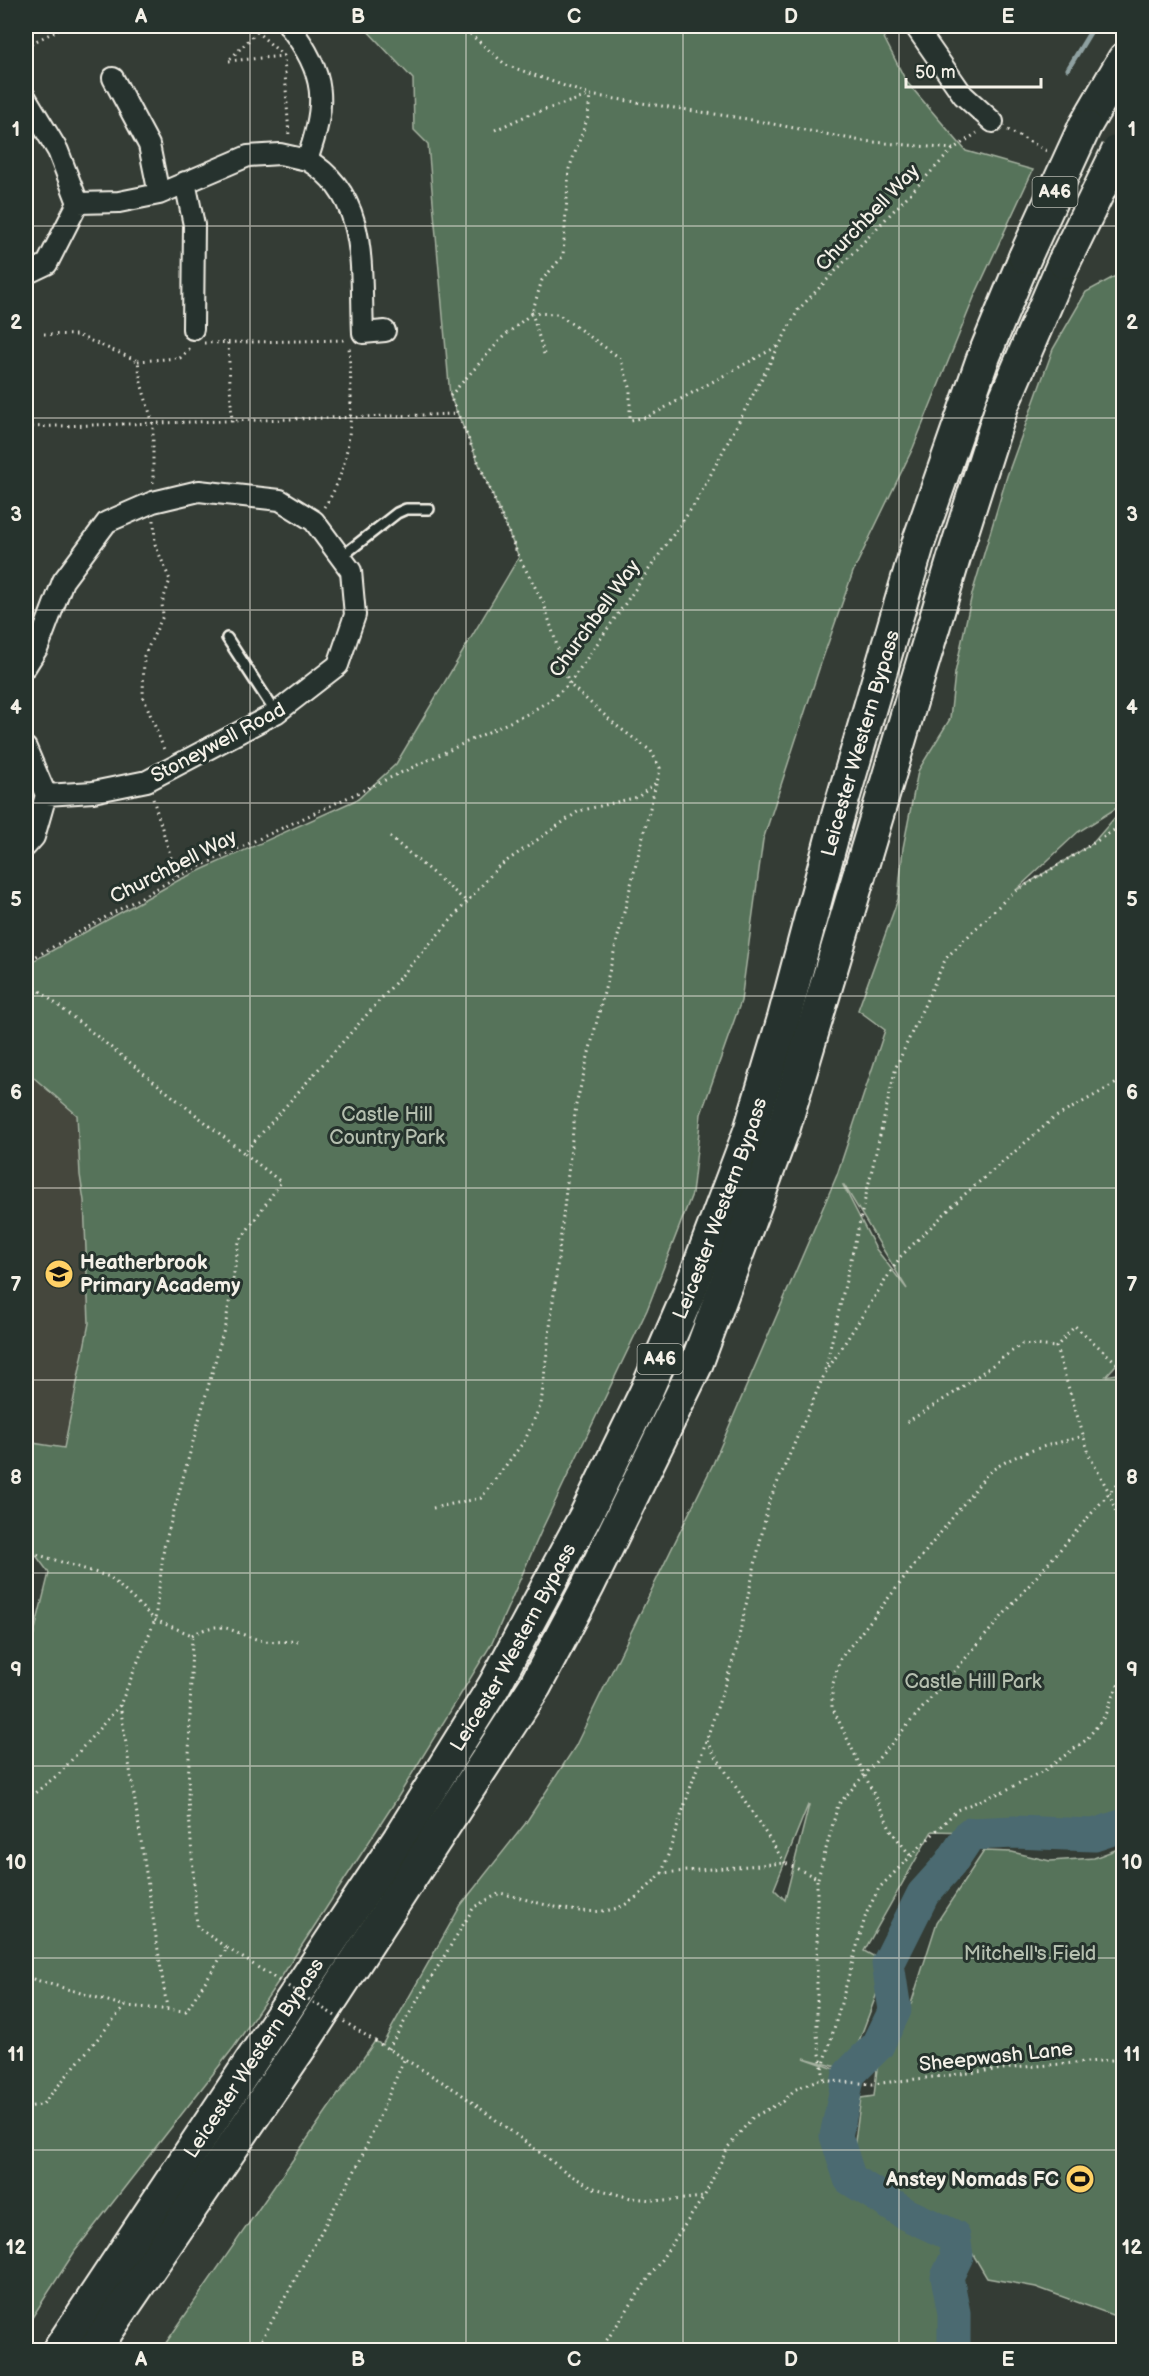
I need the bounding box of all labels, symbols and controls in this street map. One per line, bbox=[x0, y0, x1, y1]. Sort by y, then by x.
text: A bbox=[134, 5, 148, 29]
text: B bbox=[351, 5, 365, 29]
text: C bbox=[567, 5, 581, 29]
text: D bbox=[784, 5, 798, 29]
text: E bbox=[1002, 5, 1015, 29]
scale bar bbox=[906, 51, 1041, 89]
text: 50 m bbox=[915, 62, 956, 83]
text: 1 bbox=[12, 118, 20, 142]
text: 1 bbox=[1128, 118, 1136, 142]
street label: Churchbell Way bbox=[811, 159, 925, 276]
road number: A46 bbox=[1032, 177, 1078, 207]
text: 2 bbox=[10, 311, 22, 335]
text: 2 bbox=[1126, 311, 1138, 335]
text: 3 bbox=[10, 503, 22, 527]
text: 3 bbox=[1126, 503, 1138, 527]
street label: Churchbell Way bbox=[544, 555, 645, 682]
street label: Leicester Western Bypass bbox=[817, 627, 905, 859]
text: 4 bbox=[10, 696, 22, 720]
text: 4 bbox=[1126, 696, 1138, 720]
street label: Stoneywell Road bbox=[147, 697, 290, 788]
street label: Churchbell Way bbox=[106, 825, 241, 909]
text: 5 bbox=[10, 888, 22, 912]
text: 5 bbox=[1126, 888, 1138, 912]
text: 6 bbox=[10, 1081, 22, 1105]
text: 6 bbox=[1126, 1081, 1138, 1105]
street label: Leicester Western Bypass bbox=[668, 1095, 772, 1323]
park label: Castle Hill Country Park bbox=[329, 1103, 445, 1150]
place label: Heatherbrook Primary Academy bbox=[80, 1251, 241, 1298]
school or university icon: Heatherbrook Primary Academy bbox=[43, 1258, 75, 1290]
text: 7 bbox=[10, 1273, 22, 1297]
text: 7 bbox=[1126, 1273, 1138, 1297]
road number: A46 bbox=[638, 1344, 682, 1374]
text: 8 bbox=[10, 1466, 22, 1490]
text: 8 bbox=[1126, 1466, 1138, 1490]
street label: Leicester Western Bypass bbox=[445, 1539, 582, 1756]
text: 9 bbox=[10, 1658, 22, 1682]
text: 9 bbox=[1126, 1658, 1138, 1682]
park label: Castle Hill Park bbox=[905, 1670, 1042, 1694]
text: 10 bbox=[6, 1851, 26, 1875]
text: 10 bbox=[1122, 1851, 1142, 1875]
park label: Mitchell's Field bbox=[964, 1942, 1096, 1966]
street label: Leicester Western Bypass bbox=[179, 1954, 329, 2163]
street label: Sheepwash Lane bbox=[918, 2037, 1074, 2077]
text: 11 bbox=[8, 2043, 24, 2067]
text: 11 bbox=[1124, 2043, 1140, 2067]
sports icon: Anstey Nomads FC bbox=[1064, 2163, 1096, 2195]
place label: Anstey Nomads FC bbox=[885, 2168, 1059, 2192]
text: 12 bbox=[6, 2236, 26, 2260]
text: 12 bbox=[1122, 2236, 1142, 2260]
text: A bbox=[134, 2348, 148, 2372]
text: B bbox=[351, 2348, 365, 2372]
text: C bbox=[567, 2348, 581, 2372]
text: D bbox=[784, 2348, 798, 2372]
text: E bbox=[1002, 2348, 1015, 2372]

